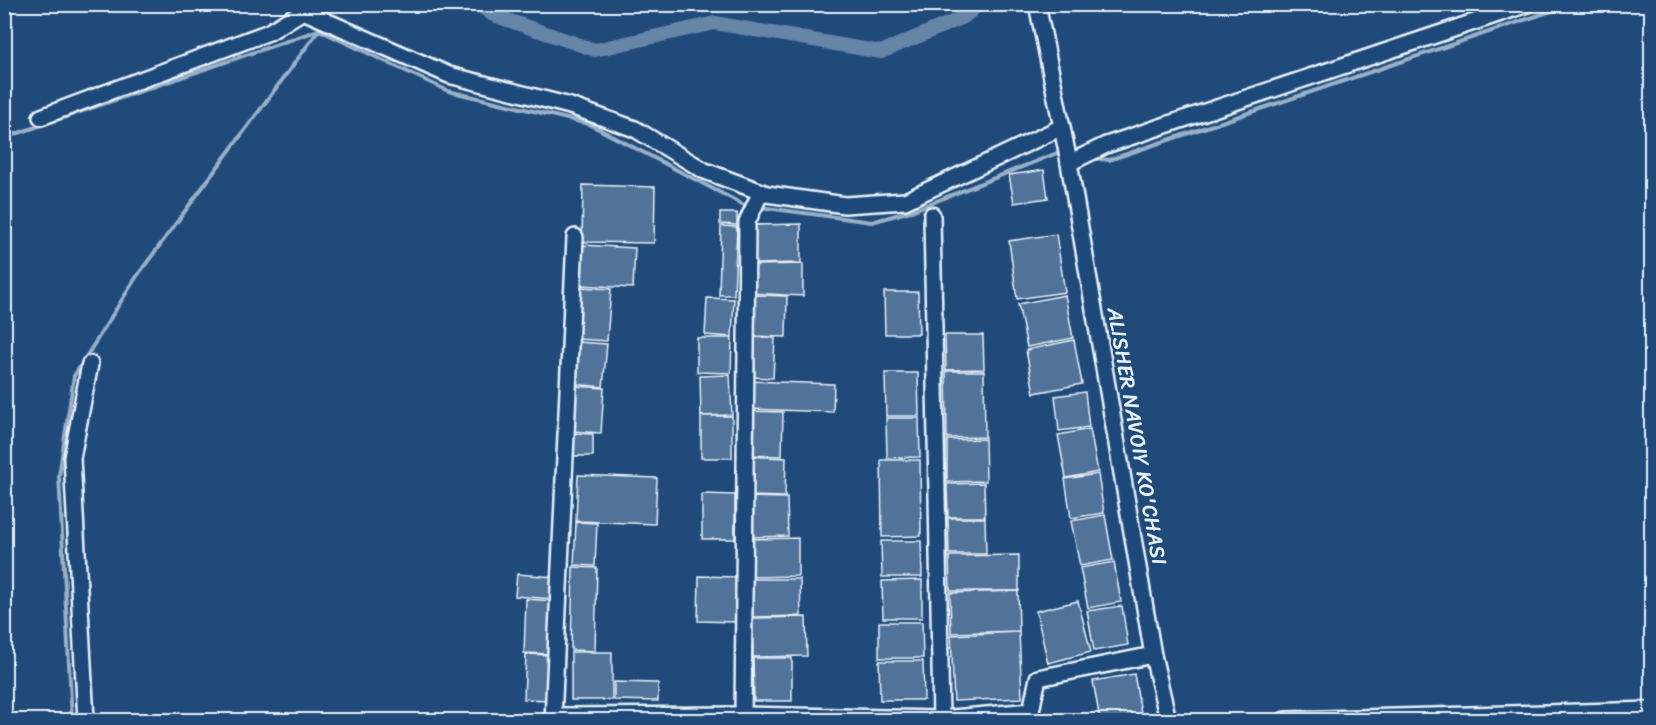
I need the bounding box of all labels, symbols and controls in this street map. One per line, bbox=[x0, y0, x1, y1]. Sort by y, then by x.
street label: ALISHER NAVOIY KO'CHASI bbox=[1095, 303, 1178, 568]

